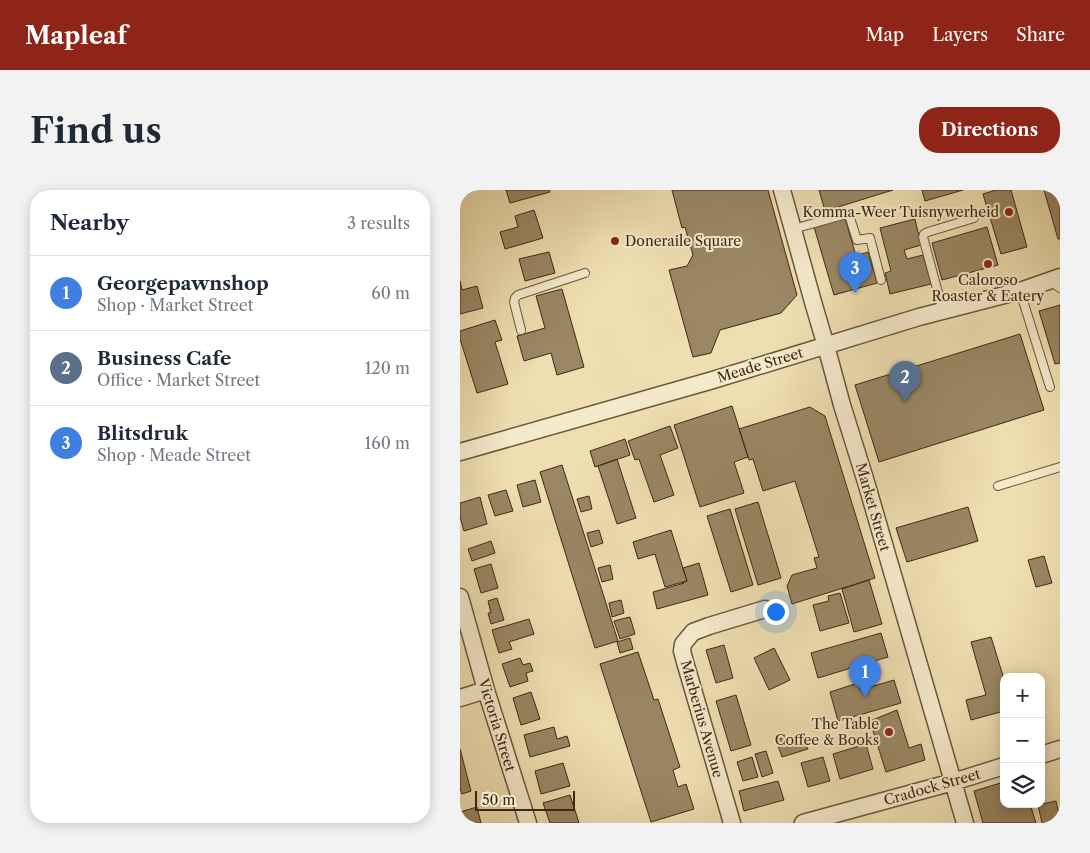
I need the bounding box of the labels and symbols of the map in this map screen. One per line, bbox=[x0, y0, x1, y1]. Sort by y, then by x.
place label: Komma-Weer Tuisnywerheid bbox=[802, 203, 999, 221]
marker: Komma-Weer Tuisnywerheid bbox=[1003, 206, 1015, 218]
place label: Doneraile Square bbox=[625, 232, 741, 250]
marker: Doneraile Square bbox=[609, 235, 621, 247]
pin: 3 bbox=[839, 252, 871, 293]
marker: Caloroso Roaster & Eatery bbox=[982, 258, 994, 270]
place label: Caloroso Roaster & Eatery bbox=[932, 271, 1045, 305]
street label: Meade Street bbox=[715, 343, 805, 387]
pin: 2 bbox=[889, 361, 921, 402]
street label: Market Street bbox=[852, 461, 894, 553]
your location bbox=[763, 599, 789, 625]
pin: 1 bbox=[849, 656, 881, 697]
street label: Marberius Avenue bbox=[677, 658, 727, 780]
street label: Victoria Street bbox=[474, 675, 520, 774]
place label: The Table Coffee & Books bbox=[775, 715, 879, 749]
marker: The Table Coffee & Books bbox=[883, 726, 895, 738]
street label: Cradock Street bbox=[882, 765, 982, 809]
scale bar bbox=[475, 788, 575, 811]

